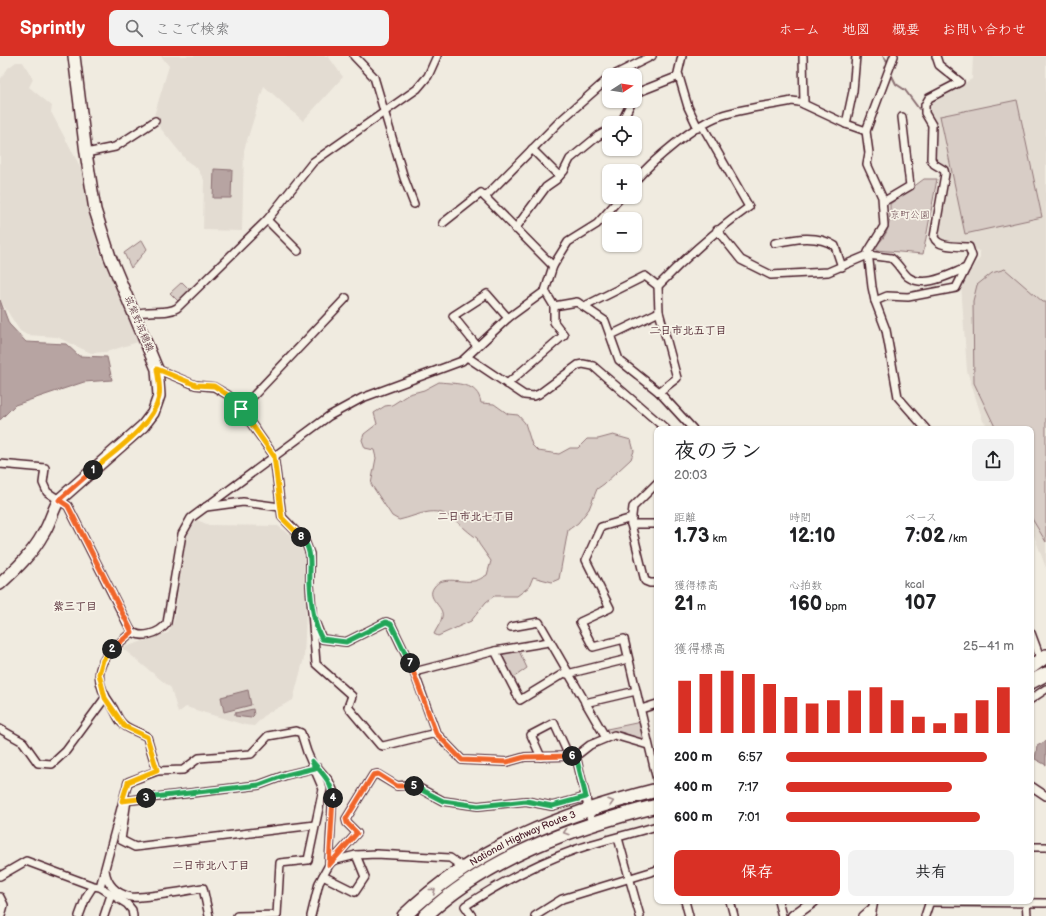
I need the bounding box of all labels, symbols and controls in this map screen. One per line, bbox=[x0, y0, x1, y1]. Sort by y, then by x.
search box bbox=[109, 10, 389, 46]
text: Sprintly bbox=[20, 17, 85, 40]
icon: search bbox=[123, 17, 145, 39]
text: ここで検索 bbox=[155, 20, 230, 39]
text: ホーム bbox=[779, 21, 820, 38]
text: 地図 bbox=[842, 21, 870, 38]
text: 概要 bbox=[892, 21, 920, 38]
text: お問い合わせ bbox=[942, 21, 1026, 38]
north arrow bbox=[602, 68, 642, 108]
map controls bbox=[602, 68, 642, 252]
button: locate bbox=[602, 116, 642, 156]
button: + bbox=[602, 164, 642, 204]
park label: 京町公園 bbox=[890, 209, 930, 221]
button: − bbox=[602, 212, 642, 252]
street label: 筑紫野筑穂線 bbox=[122, 294, 156, 354]
district label: 二日市北五丁目 bbox=[650, 324, 727, 337]
pin bbox=[224, 392, 258, 426]
icon: arrive bbox=[230, 398, 252, 420]
text: 夜のラン bbox=[674, 438, 762, 465]
button: share bbox=[972, 439, 1014, 481]
pin: 1 bbox=[83, 460, 103, 480]
text: 1 bbox=[91, 463, 95, 476]
text: 20:03 bbox=[674, 467, 708, 483]
district label: 二日市北七丁目 bbox=[438, 510, 515, 523]
text: 距離 bbox=[674, 511, 696, 524]
text: 時間 bbox=[789, 511, 811, 524]
text: ペース bbox=[905, 511, 937, 524]
text: 1.73 bbox=[674, 524, 710, 548]
text: 12:10 bbox=[789, 524, 835, 548]
text: 7:02 bbox=[905, 524, 945, 548]
pin: 8 bbox=[291, 527, 311, 547]
text: 8 bbox=[298, 530, 304, 543]
text: km bbox=[710, 532, 727, 545]
text: /km bbox=[945, 532, 967, 545]
text: kcal bbox=[905, 578, 924, 591]
text: 獲得標高 bbox=[674, 579, 718, 592]
text: 心拍数 bbox=[789, 579, 822, 592]
text: 107 bbox=[905, 591, 937, 615]
text: 21 bbox=[674, 592, 694, 616]
text: 160 bbox=[789, 592, 822, 616]
district label: 紫三丁目 bbox=[53, 600, 97, 613]
text: m bbox=[694, 600, 706, 613]
text: bpm bbox=[822, 600, 847, 613]
text: 25–41 m bbox=[963, 638, 1014, 654]
pin: 2 bbox=[102, 639, 122, 659]
text: 獲得標高 bbox=[674, 641, 726, 657]
text: 2 bbox=[109, 642, 115, 655]
pin: 7 bbox=[400, 653, 420, 673]
text: 7 bbox=[407, 656, 413, 669]
pin: 6 bbox=[562, 746, 582, 766]
text: 6 bbox=[569, 749, 575, 762]
text: 200 m bbox=[674, 749, 712, 765]
text: 6:57 bbox=[738, 749, 762, 765]
pin: 5 bbox=[404, 776, 424, 796]
text: 5 bbox=[411, 779, 417, 792]
text: 400 m bbox=[674, 779, 712, 795]
text: 7:17 bbox=[738, 779, 758, 795]
pin: 3 bbox=[136, 788, 156, 808]
pin: 4 bbox=[323, 788, 343, 808]
text: 3 bbox=[143, 791, 149, 804]
text: 4 bbox=[330, 791, 336, 804]
one-way arrow bbox=[607, 798, 614, 807]
street label: National Highway Route 3 bbox=[468, 809, 578, 869]
text: 600 m bbox=[674, 809, 713, 825]
text: 7:01 bbox=[738, 809, 760, 825]
one-way arrow bbox=[562, 828, 569, 836]
button: 保存 bbox=[674, 850, 840, 896]
button: 共有 bbox=[848, 850, 1014, 896]
district label: 二日市北八丁目 bbox=[173, 859, 250, 872]
one-way arrow bbox=[429, 888, 436, 895]

